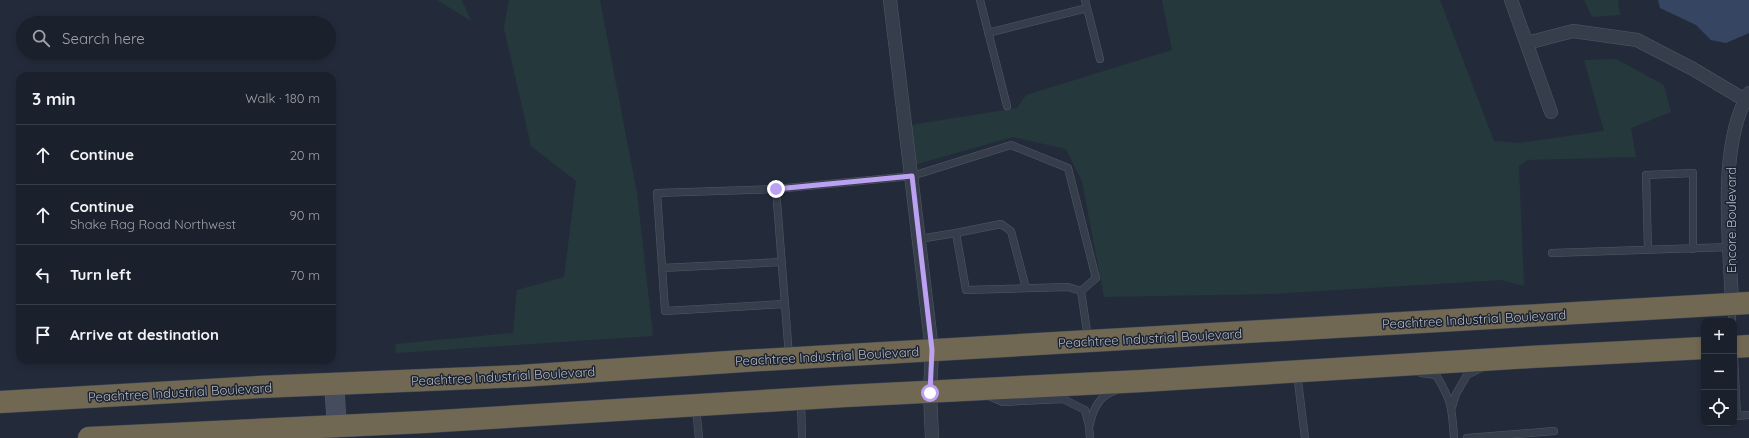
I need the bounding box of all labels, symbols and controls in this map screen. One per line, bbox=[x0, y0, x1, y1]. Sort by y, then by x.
search box bbox=[16, 16, 336, 60]
icon: search bbox=[30, 27, 52, 49]
text: Search here bbox=[62, 29, 145, 48]
text: 3 min bbox=[32, 88, 76, 109]
text: Walk · 180 m bbox=[245, 90, 320, 106]
icon: ahead bbox=[32, 144, 54, 166]
text: Continue bbox=[70, 145, 134, 164]
text: 20 m bbox=[290, 147, 320, 163]
street label: Encore Boulevard bbox=[1723, 167, 1739, 273]
route end bbox=[767, 180, 785, 198]
text: Continue bbox=[70, 197, 134, 216]
icon: ahead bbox=[32, 204, 54, 226]
text: 90 m bbox=[290, 207, 320, 223]
text: Shake Rag Road Northwest bbox=[70, 216, 236, 232]
icon: left bbox=[32, 264, 54, 286]
text: Turn left bbox=[70, 265, 132, 284]
text: 70 m bbox=[290, 267, 320, 283]
street label: Peachtree Industrial Boulevard bbox=[1381, 306, 1567, 332]
map controls bbox=[1701, 318, 1737, 426]
button: + bbox=[1701, 318, 1737, 354]
icon: arrive bbox=[32, 324, 54, 346]
text: Arrive at destination bbox=[70, 325, 219, 344]
street label: Peachtree Industrial Boulevard bbox=[1057, 325, 1243, 351]
street label: Peachtree Industrial Boulevard bbox=[734, 343, 920, 369]
button: − bbox=[1701, 354, 1737, 390]
street label: Peachtree Industrial Boulevard bbox=[410, 363, 596, 389]
street label: Peachtree Industrial Boulevard bbox=[87, 379, 273, 405]
route start bbox=[921, 384, 939, 402]
button: locate bbox=[1701, 390, 1737, 426]

